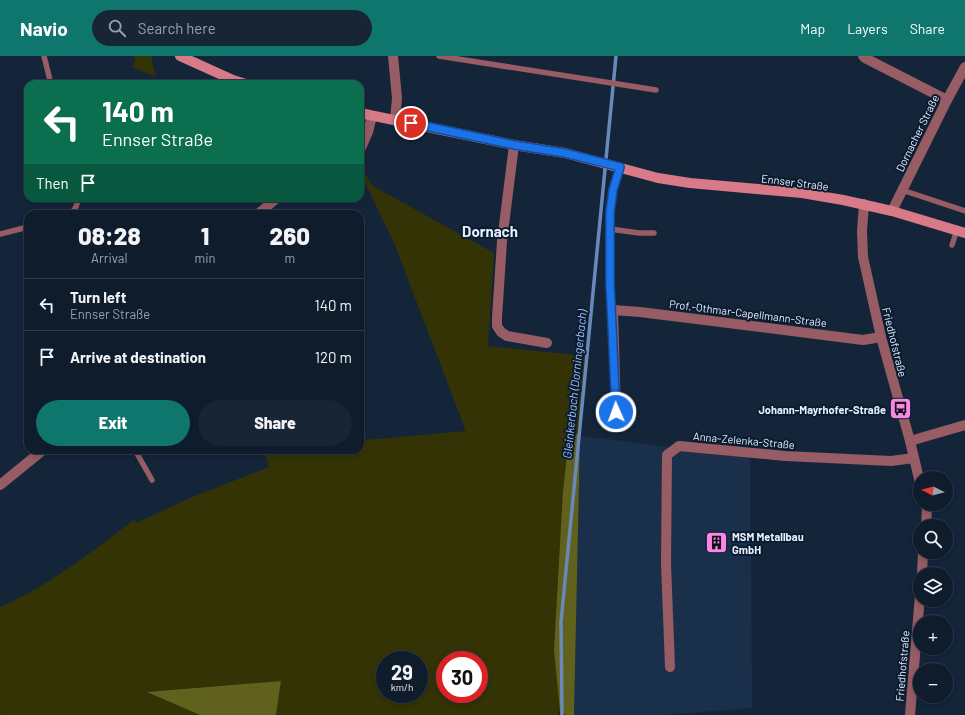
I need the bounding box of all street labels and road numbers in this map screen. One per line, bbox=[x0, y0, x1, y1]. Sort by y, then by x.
street label: Dornacher Straße bbox=[893, 92, 941, 174]
street label: Ennser Straße bbox=[761, 171, 830, 193]
street label: Prof.-Othmar-Capellmann-Straße bbox=[668, 297, 828, 329]
street label: Friedhofstraße bbox=[880, 306, 910, 378]
street label: Anna-Zelenka-Straße bbox=[693, 429, 796, 451]
street label: Friedhofstraße bbox=[892, 630, 912, 702]

